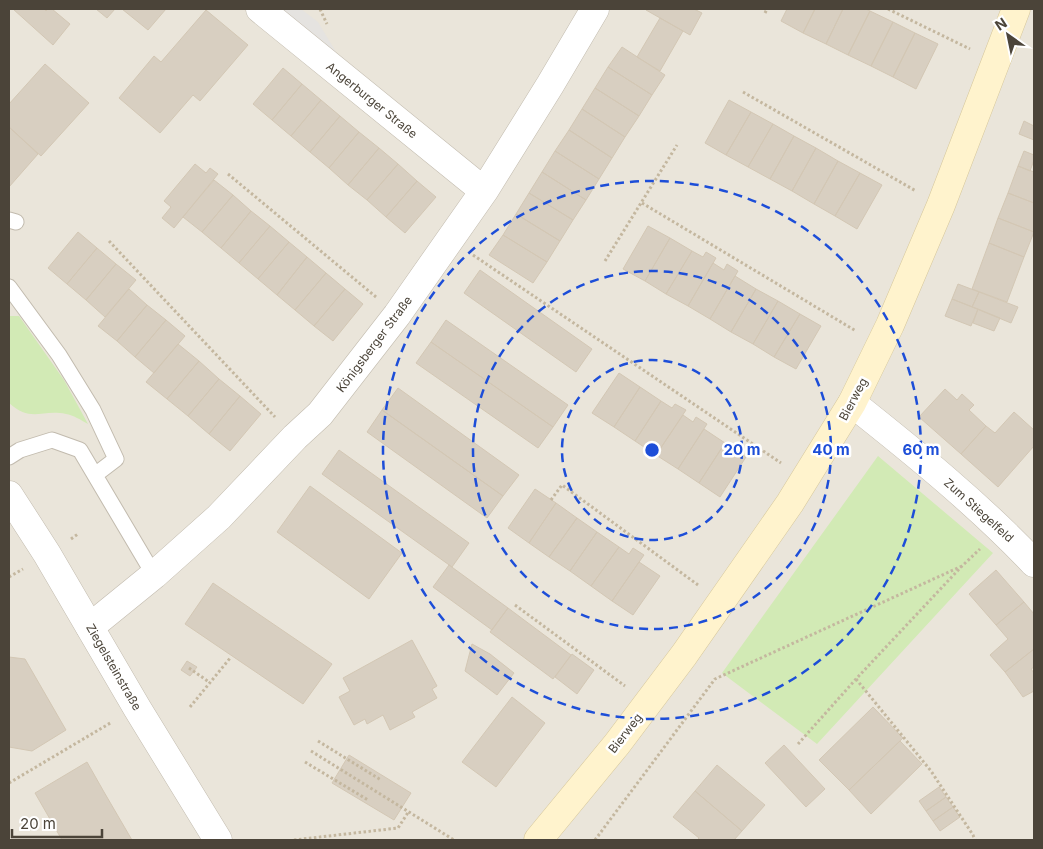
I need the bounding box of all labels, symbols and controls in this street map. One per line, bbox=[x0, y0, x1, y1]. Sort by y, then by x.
north arrow bbox=[983, 10, 1033, 60]
text: N bbox=[992, 14, 1010, 34]
street label: Angerburger Straße bbox=[323, 59, 421, 141]
street label: Königsberger Straße bbox=[333, 293, 415, 395]
street label: Bierweg bbox=[835, 375, 871, 423]
text: 20 m bbox=[724, 440, 760, 459]
text: 40 m bbox=[812, 440, 850, 459]
text: 60 m bbox=[902, 440, 940, 459]
centre of rings bbox=[643, 441, 661, 459]
street label: Zum Stiegelfeld bbox=[941, 475, 1017, 545]
street label: Ziegelsteinstraße bbox=[83, 621, 145, 713]
street label: Bierweg bbox=[605, 710, 645, 756]
scale bar bbox=[12, 806, 102, 838]
text: 20 m bbox=[20, 814, 56, 833]

